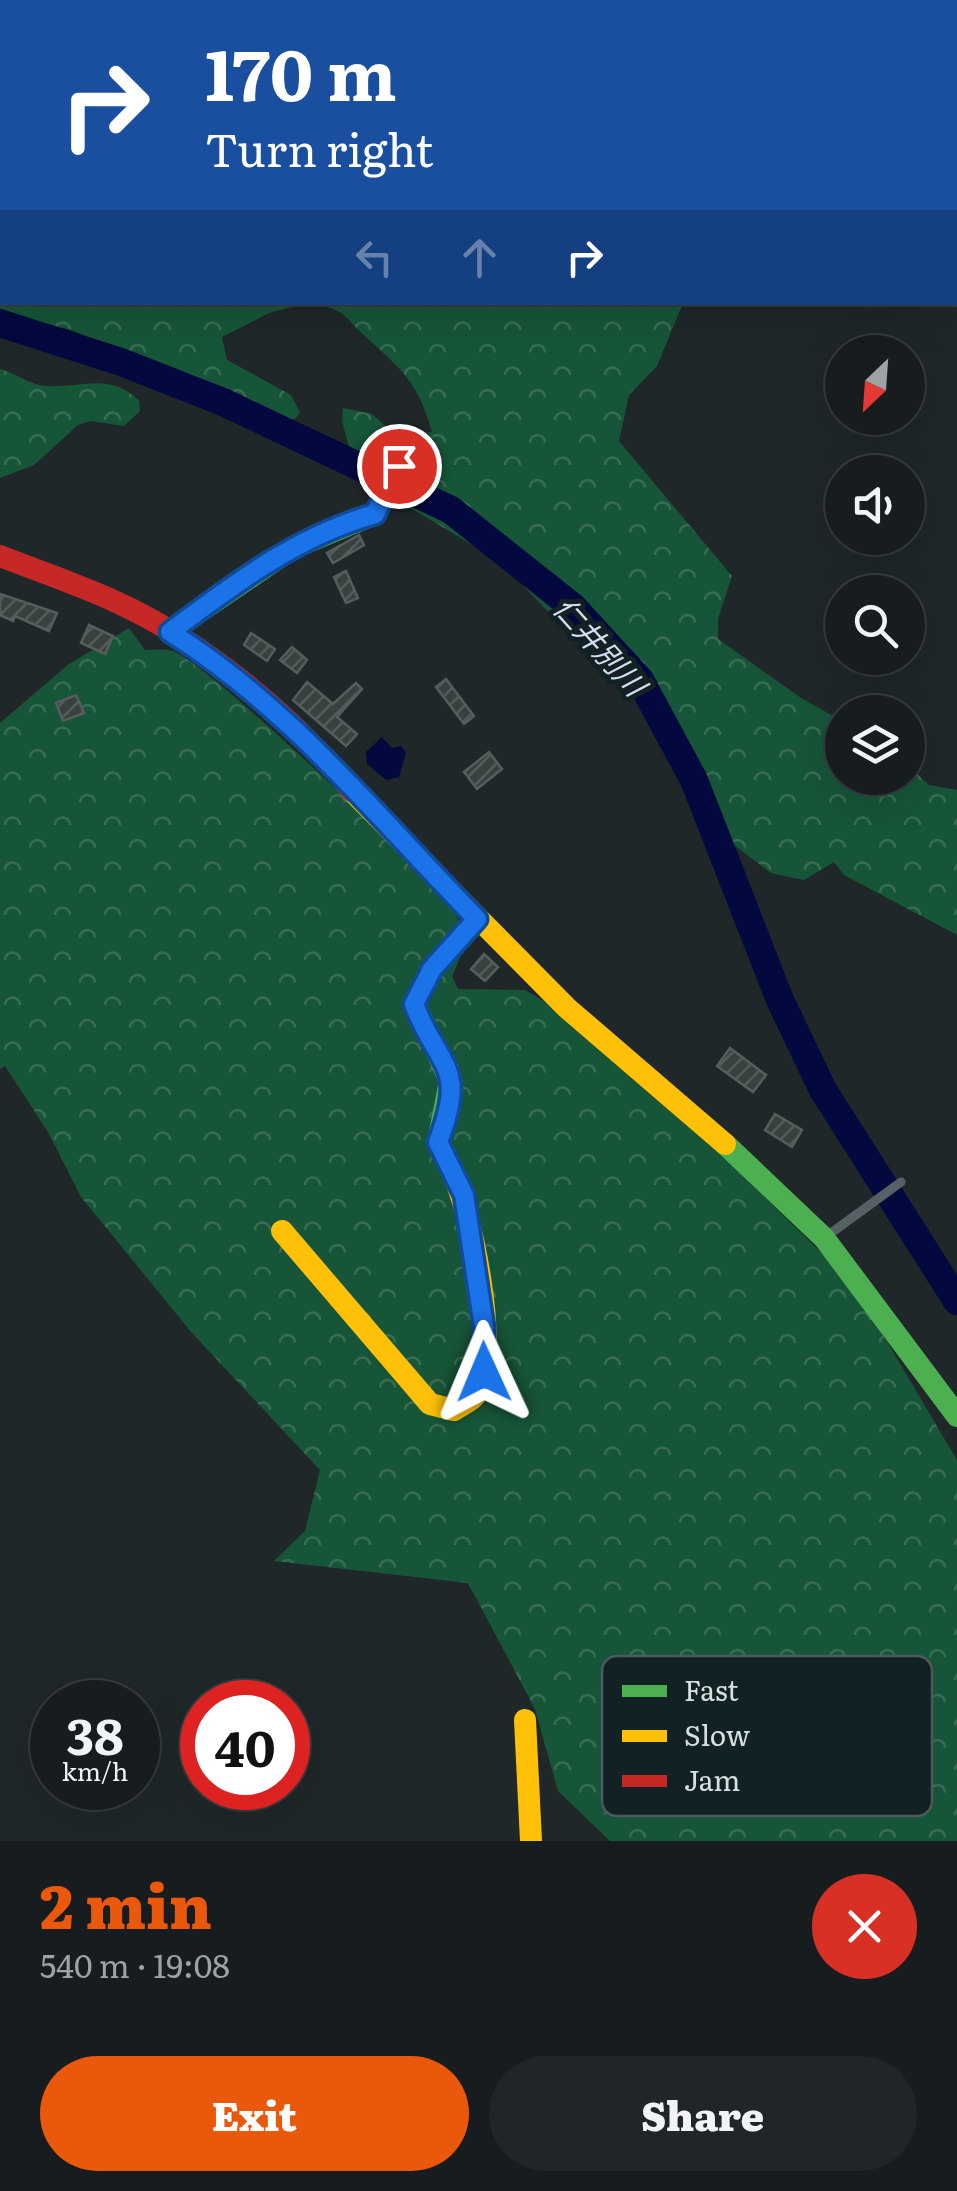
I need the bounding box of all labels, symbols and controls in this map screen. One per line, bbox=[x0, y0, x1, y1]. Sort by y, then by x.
text: 170 m bbox=[205, 19, 397, 123]
icon: right bbox=[40, 40, 170, 170]
text: Turn right bbox=[205, 114, 433, 181]
icon: left bbox=[347, 230, 402, 285]
icon: ahead bbox=[452, 230, 507, 285]
icon: right bbox=[557, 230, 612, 285]
north arrow bbox=[825, 335, 925, 435]
map controls bbox=[825, 335, 925, 795]
pin bbox=[357, 424, 442, 509]
icon: arrive bbox=[372, 439, 427, 494]
button: sound bbox=[825, 455, 925, 555]
button: search bbox=[825, 575, 925, 675]
water label: 仁井別川 bbox=[545, 586, 660, 707]
button: layers bbox=[825, 695, 925, 795]
position arrow bbox=[432, 1320, 536, 1424]
legend bbox=[602, 1656, 932, 1816]
text: Fast bbox=[684, 1668, 739, 1710]
speed limit sign: 40 bbox=[180, 1680, 310, 1810]
text: 38 bbox=[66, 1696, 124, 1770]
text: Slow bbox=[684, 1713, 750, 1755]
text: km/h bbox=[62, 1752, 128, 1789]
text: Jam bbox=[684, 1758, 740, 1800]
text: 2 min bbox=[40, 1858, 212, 1947]
button: close bbox=[812, 1874, 917, 1979]
text: 540 m · 19:08 bbox=[40, 1940, 230, 1988]
button: Exit bbox=[40, 2056, 469, 2171]
button: Share bbox=[489, 2056, 917, 2171]

